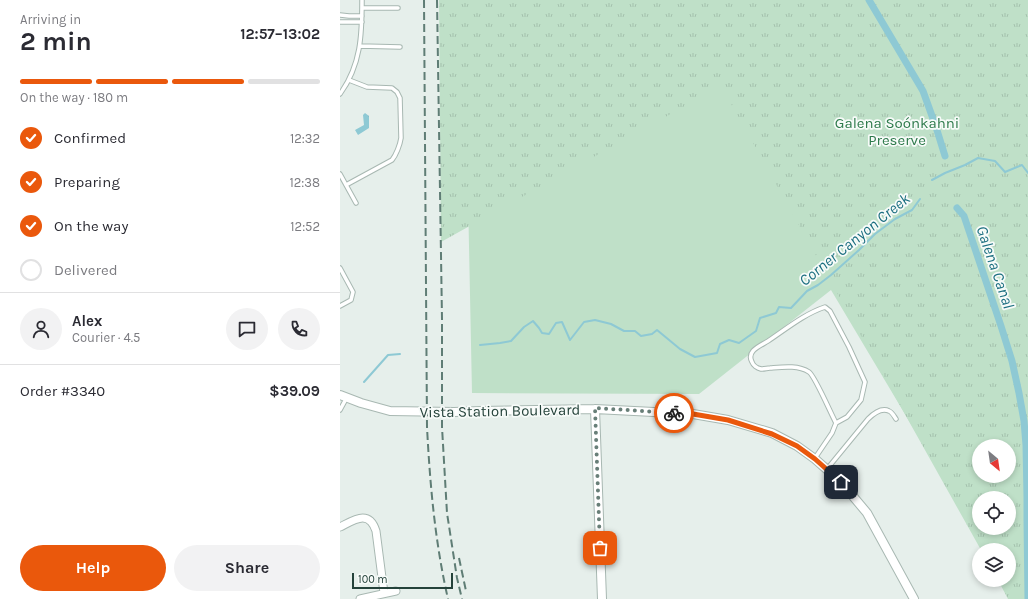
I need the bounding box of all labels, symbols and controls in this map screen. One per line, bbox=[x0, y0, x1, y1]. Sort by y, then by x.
text: Arriving in bbox=[20, 12, 81, 27]
text: 12:57–13:02 bbox=[240, 25, 320, 43]
text: 2 min bbox=[20, 26, 92, 57]
text: On the way · 180 m bbox=[20, 90, 128, 105]
park label: Galena Soónkahni Preserve bbox=[835, 114, 959, 149]
icon: check bbox=[20, 127, 42, 149]
text: Confirmed bbox=[54, 129, 126, 147]
text: 12:32 bbox=[290, 131, 320, 146]
icon: check bbox=[20, 171, 42, 193]
text: Preparing bbox=[54, 173, 120, 191]
text: 12:38 bbox=[290, 175, 320, 190]
water label: Corner Canyon Creek bbox=[795, 188, 914, 290]
icon: check bbox=[20, 215, 42, 237]
text: On the way bbox=[54, 217, 128, 235]
text: 12:52 bbox=[290, 219, 320, 234]
water label: Galena Canal bbox=[972, 223, 1019, 311]
text: Delivered bbox=[54, 261, 118, 279]
button: person bbox=[20, 308, 62, 350]
button: chat bbox=[226, 308, 268, 350]
button: phone bbox=[278, 308, 320, 350]
text: Alex bbox=[72, 312, 102, 330]
text: Courier · 4.5 bbox=[72, 330, 140, 345]
text: Order #3340 bbox=[20, 382, 105, 400]
text: $39.09 bbox=[269, 382, 320, 400]
courier bbox=[654, 393, 694, 433]
street label: Vista Station Boulevard bbox=[419, 401, 581, 421]
icon: bike bbox=[663, 402, 685, 424]
north arrow bbox=[972, 439, 1016, 483]
map controls bbox=[972, 439, 1016, 587]
pin bbox=[824, 465, 858, 499]
icon: home bbox=[830, 471, 852, 493]
button: locate bbox=[972, 491, 1016, 535]
pin bbox=[583, 531, 617, 565]
icon: bag bbox=[589, 537, 611, 559]
button: layers bbox=[972, 543, 1016, 587]
button: Help bbox=[20, 545, 166, 591]
button: Share bbox=[174, 545, 320, 591]
scale bar bbox=[352, 571, 453, 590]
text: 100 m bbox=[358, 573, 388, 586]

